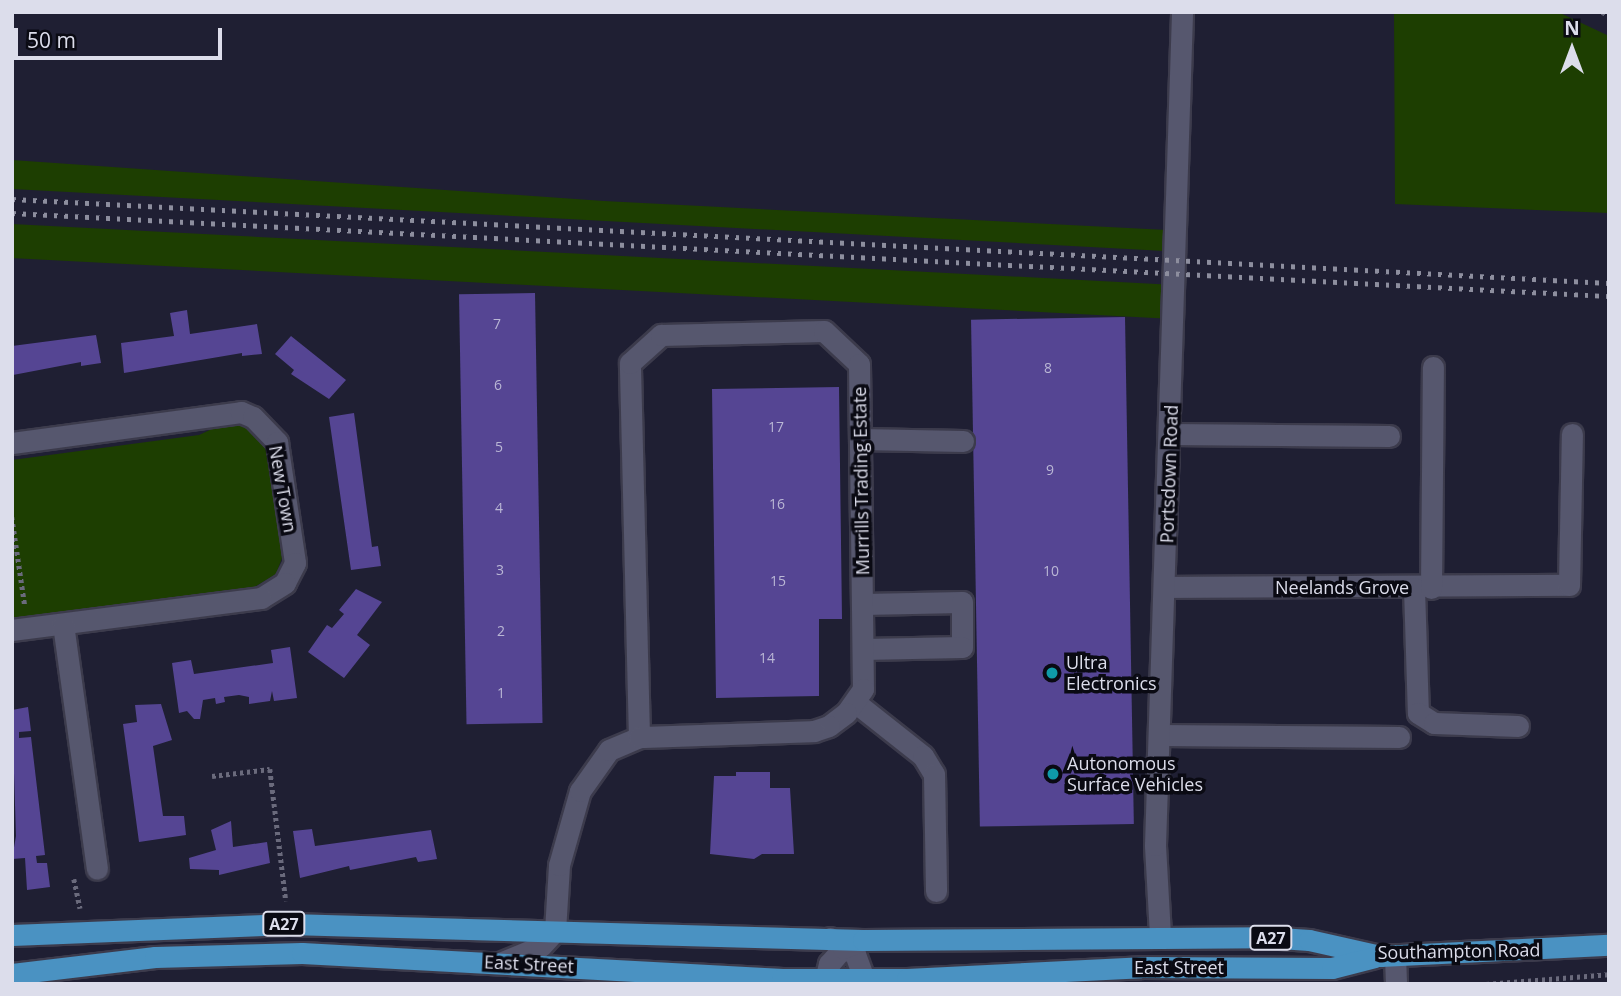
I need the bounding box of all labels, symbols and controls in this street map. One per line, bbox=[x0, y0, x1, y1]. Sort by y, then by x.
scale bar bbox=[18, 14, 226, 58]
north arrow bbox=[1537, 14, 1607, 84]
text: N bbox=[1564, 15, 1580, 41]
text: 50 m bbox=[27, 26, 76, 54]
house number: 7 bbox=[493, 316, 501, 332]
house number: 8 bbox=[1044, 360, 1052, 376]
house number: 6 bbox=[494, 377, 502, 393]
street label: Murrills Trading Estate bbox=[849, 386, 873, 576]
street label: Portsdown Road bbox=[1156, 404, 1182, 544]
house number: 17 bbox=[768, 419, 784, 435]
house number: 5 bbox=[495, 439, 503, 455]
street label: New Town bbox=[265, 444, 301, 534]
house number: 9 bbox=[1046, 462, 1054, 478]
house number: 16 bbox=[769, 496, 785, 512]
house number: 4 bbox=[495, 500, 503, 516]
house number: 3 bbox=[496, 562, 504, 578]
house number: 10 bbox=[1043, 563, 1059, 579]
house number: 15 bbox=[770, 573, 786, 589]
street label: Neelands Grove bbox=[1275, 576, 1409, 598]
house number: 2 bbox=[497, 623, 505, 639]
house number: 14 bbox=[759, 650, 775, 666]
place label: Ultra Electronics bbox=[1066, 652, 1157, 694]
marker: Ultra Electronics bbox=[1044, 665, 1060, 681]
house number: 1 bbox=[497, 685, 505, 701]
place label: Autonomous Surface Vehicles bbox=[1067, 753, 1203, 796]
marker: Autonomous Surface Vehicles bbox=[1045, 766, 1061, 782]
road number: A27 bbox=[261, 912, 307, 936]
road number: A27 bbox=[1248, 926, 1294, 950]
street label: Southampton Road bbox=[1377, 939, 1541, 963]
street label: East Street bbox=[484, 951, 574, 977]
street label: East Street bbox=[1134, 956, 1224, 978]

